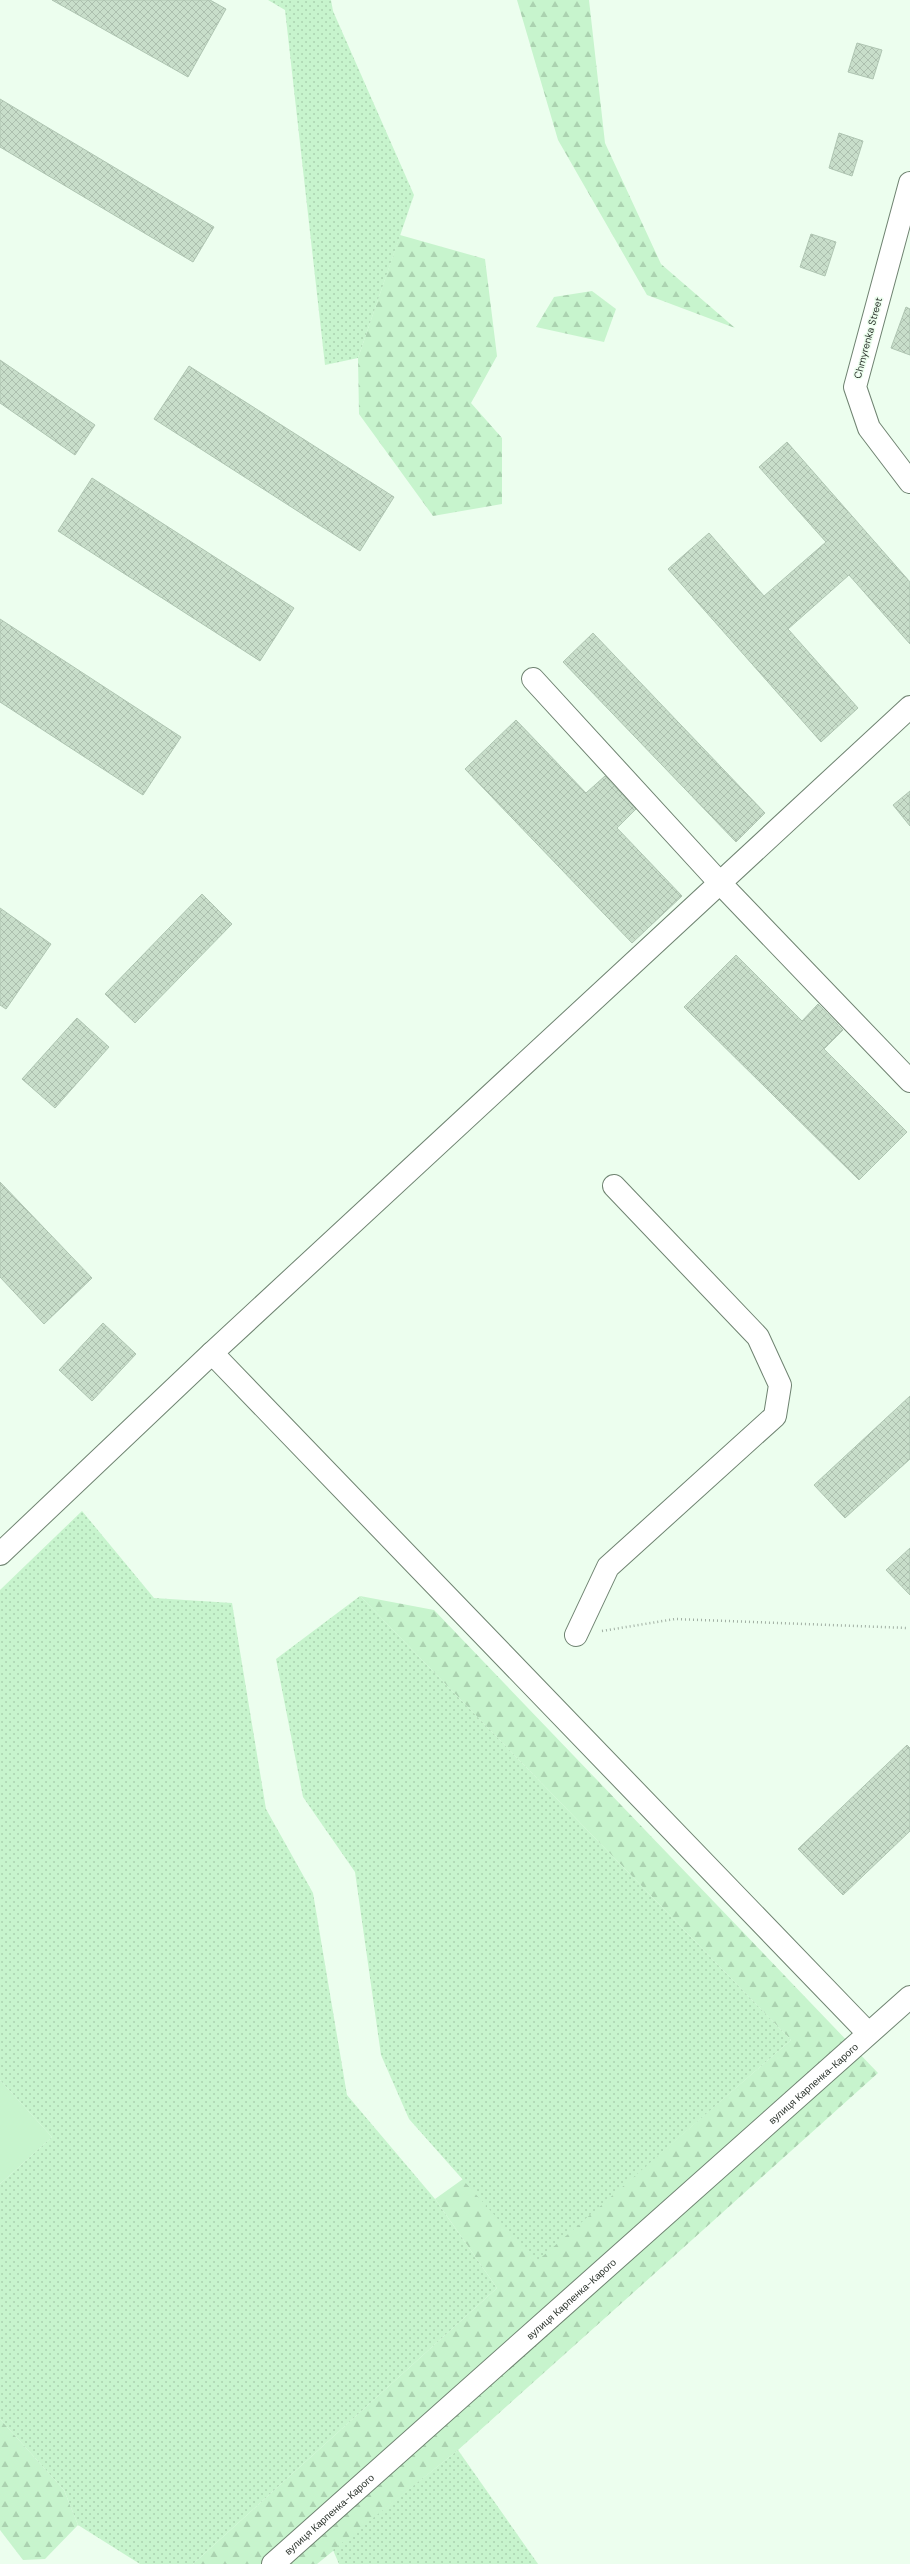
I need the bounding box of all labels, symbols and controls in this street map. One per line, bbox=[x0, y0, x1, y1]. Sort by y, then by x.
street label: Chmyrenka Street bbox=[851, 296, 885, 380]
street label: вулиця Карпенка-Карого bbox=[766, 2040, 861, 2127]
street label: вулиця Карпенка-Карого bbox=[523, 2255, 619, 2342]
street label: вулиця Карпенка-Карого bbox=[281, 2471, 377, 2557]

